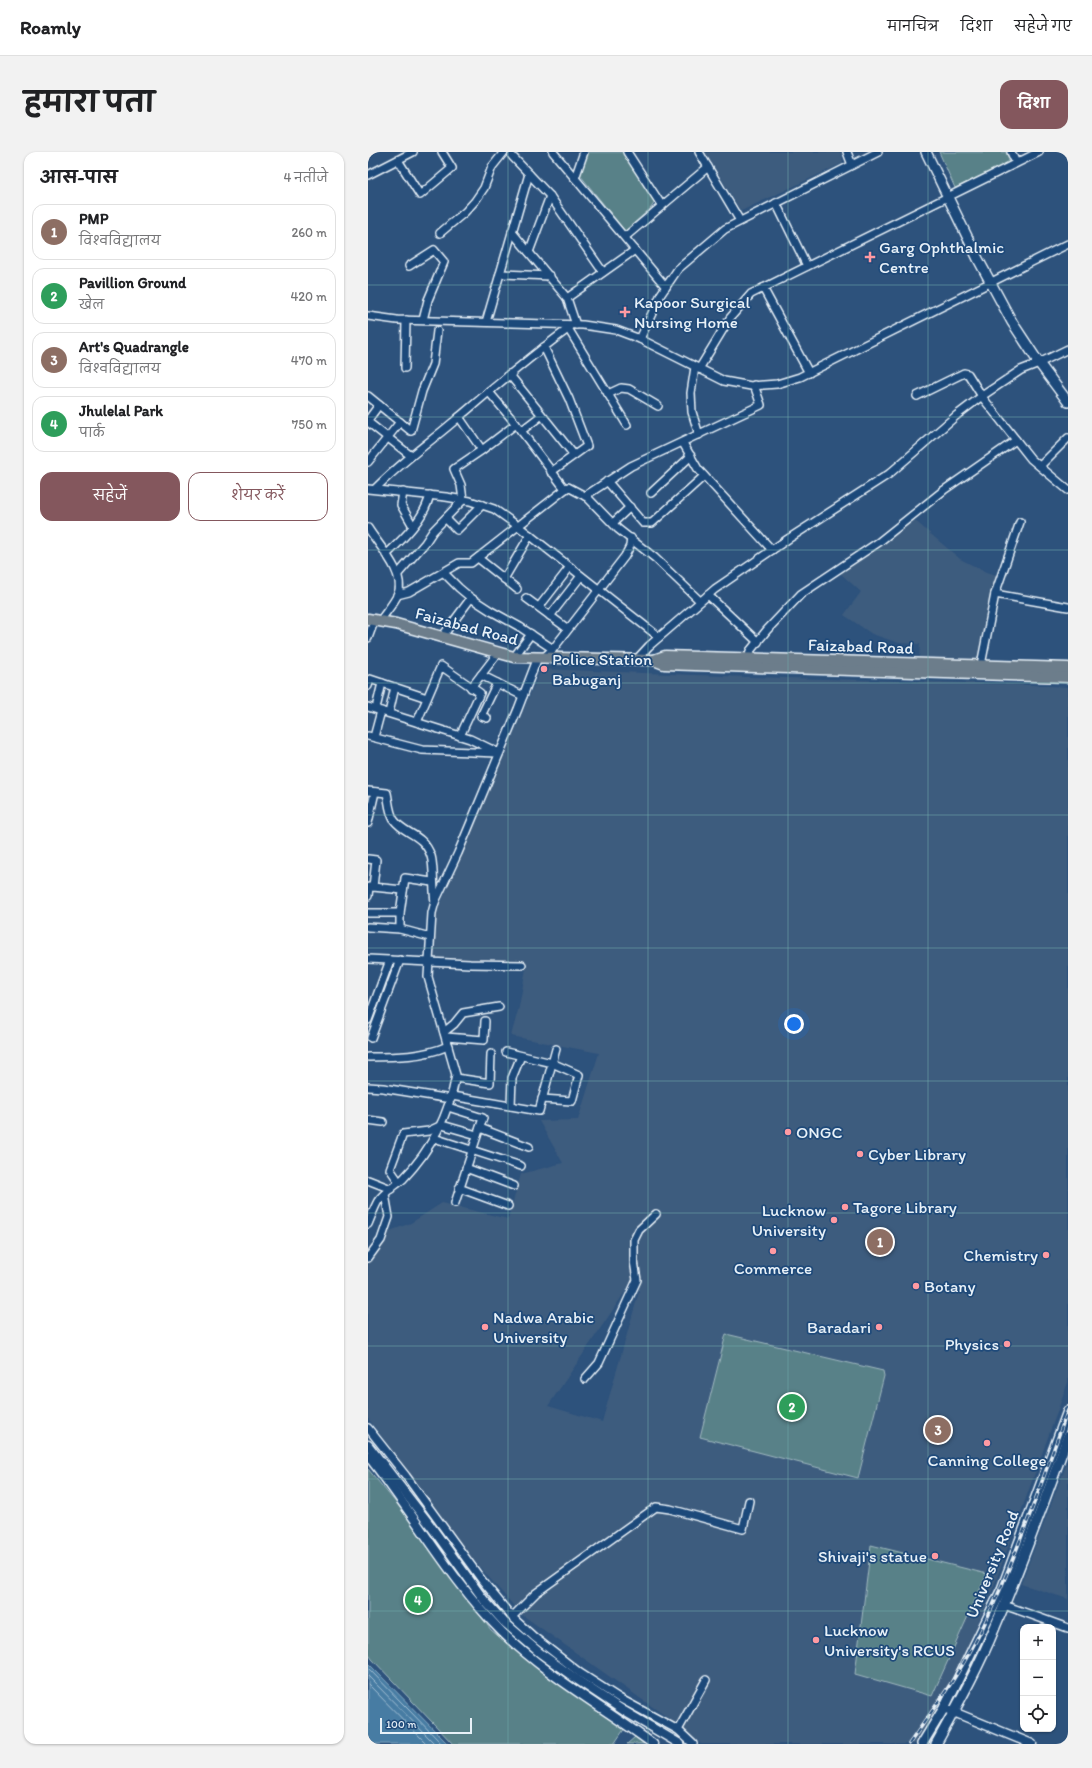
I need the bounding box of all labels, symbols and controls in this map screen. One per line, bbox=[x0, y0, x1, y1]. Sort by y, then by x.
text: Roamly bbox=[20, 16, 81, 39]
text: मानचित्र bbox=[887, 18, 939, 35]
text: दिशा bbox=[961, 18, 992, 35]
text: सहेजे गए bbox=[1014, 18, 1072, 35]
button: दिशा bbox=[1000, 80, 1068, 129]
text: हमारा पता bbox=[24, 85, 155, 119]
text: आस-पास bbox=[40, 167, 118, 187]
text: 4 नतीजे bbox=[284, 170, 328, 185]
text: PMP bbox=[79, 210, 108, 228]
text: 1 bbox=[51, 225, 57, 240]
text: 260 m bbox=[291, 225, 327, 240]
text: विश्वविद्यालय bbox=[79, 233, 161, 248]
place label: Garg Ophthalmic Centre bbox=[879, 237, 1004, 277]
marker: Garg Ophthalmic Centre bbox=[864, 251, 876, 263]
text: Pavillion Ground bbox=[79, 274, 186, 292]
text: 2 bbox=[51, 289, 57, 304]
text: 420 m bbox=[290, 289, 327, 304]
place label: Kapoor Surgical Nursing Home bbox=[634, 292, 751, 332]
text: खेल bbox=[79, 297, 104, 312]
marker: Kapoor Surgical Nursing Home bbox=[619, 306, 631, 318]
text: Art's Quadrangle bbox=[79, 338, 189, 356]
text: 3 bbox=[50, 353, 58, 368]
text: 470 m bbox=[291, 353, 327, 368]
text: विश्वविद्यालय bbox=[79, 361, 161, 376]
text: Jhulelal Park bbox=[79, 402, 163, 420]
text: 4 bbox=[50, 417, 58, 432]
text: 750 m bbox=[292, 417, 327, 432]
text: पार्क bbox=[79, 425, 105, 440]
button: सहेजें bbox=[40, 472, 180, 521]
button: शेयर करें bbox=[188, 472, 328, 521]
street label: Faizabad Road bbox=[413, 603, 521, 650]
street label: Faizabad Road bbox=[808, 634, 915, 658]
place label: Police Station Babuganj bbox=[552, 649, 652, 689]
marker: Police Station Babuganj bbox=[539, 664, 549, 674]
your location bbox=[784, 1014, 804, 1034]
place label: ONGC bbox=[796, 1122, 843, 1142]
marker: ONGC bbox=[783, 1127, 793, 1137]
place label: Cyber Library bbox=[868, 1144, 966, 1164]
marker: Cyber Library bbox=[855, 1149, 865, 1159]
place label: Tagore Library bbox=[853, 1197, 957, 1217]
place label: Lucknow University bbox=[752, 1200, 826, 1240]
marker: Tagore Library bbox=[840, 1202, 850, 1212]
marker: Lucknow University bbox=[829, 1215, 839, 1225]
pin: 1 bbox=[867, 1227, 893, 1257]
place label: Chemistry bbox=[963, 1245, 1038, 1265]
marker: Commerce bbox=[768, 1246, 778, 1256]
marker: Chemistry bbox=[1041, 1250, 1051, 1260]
place label: Commerce bbox=[734, 1258, 812, 1278]
place label: Botany bbox=[924, 1276, 975, 1296]
marker: Botany bbox=[911, 1281, 921, 1291]
place label: Nadwa Arabic University bbox=[493, 1307, 594, 1347]
place label: Baradari bbox=[807, 1317, 871, 1337]
marker: Nadwa Arabic University bbox=[480, 1322, 490, 1332]
marker: Baradari bbox=[874, 1322, 884, 1332]
place label: Physics bbox=[945, 1334, 999, 1354]
marker: Physics bbox=[1002, 1339, 1012, 1349]
pin: 2 bbox=[779, 1392, 805, 1422]
pin: 3 bbox=[925, 1415, 951, 1445]
marker: Canning College bbox=[982, 1438, 992, 1448]
place label: Canning College bbox=[927, 1450, 1047, 1470]
street label: University Road bbox=[961, 1507, 1023, 1621]
place label: Shivaji's statue bbox=[818, 1546, 927, 1566]
marker: Shivaji's statue bbox=[930, 1551, 940, 1561]
pin: 4 bbox=[405, 1585, 431, 1615]
place label: Lucknow University's RCUS bbox=[824, 1620, 955, 1660]
map controls bbox=[1020, 1624, 1056, 1732]
button: + bbox=[1020, 1624, 1056, 1660]
marker: Lucknow University's RCUS bbox=[811, 1635, 821, 1645]
button: − bbox=[1020, 1660, 1056, 1696]
button: locate bbox=[1020, 1696, 1056, 1732]
scale bar bbox=[380, 1716, 472, 1735]
text: 100 m bbox=[386, 1718, 416, 1731]

